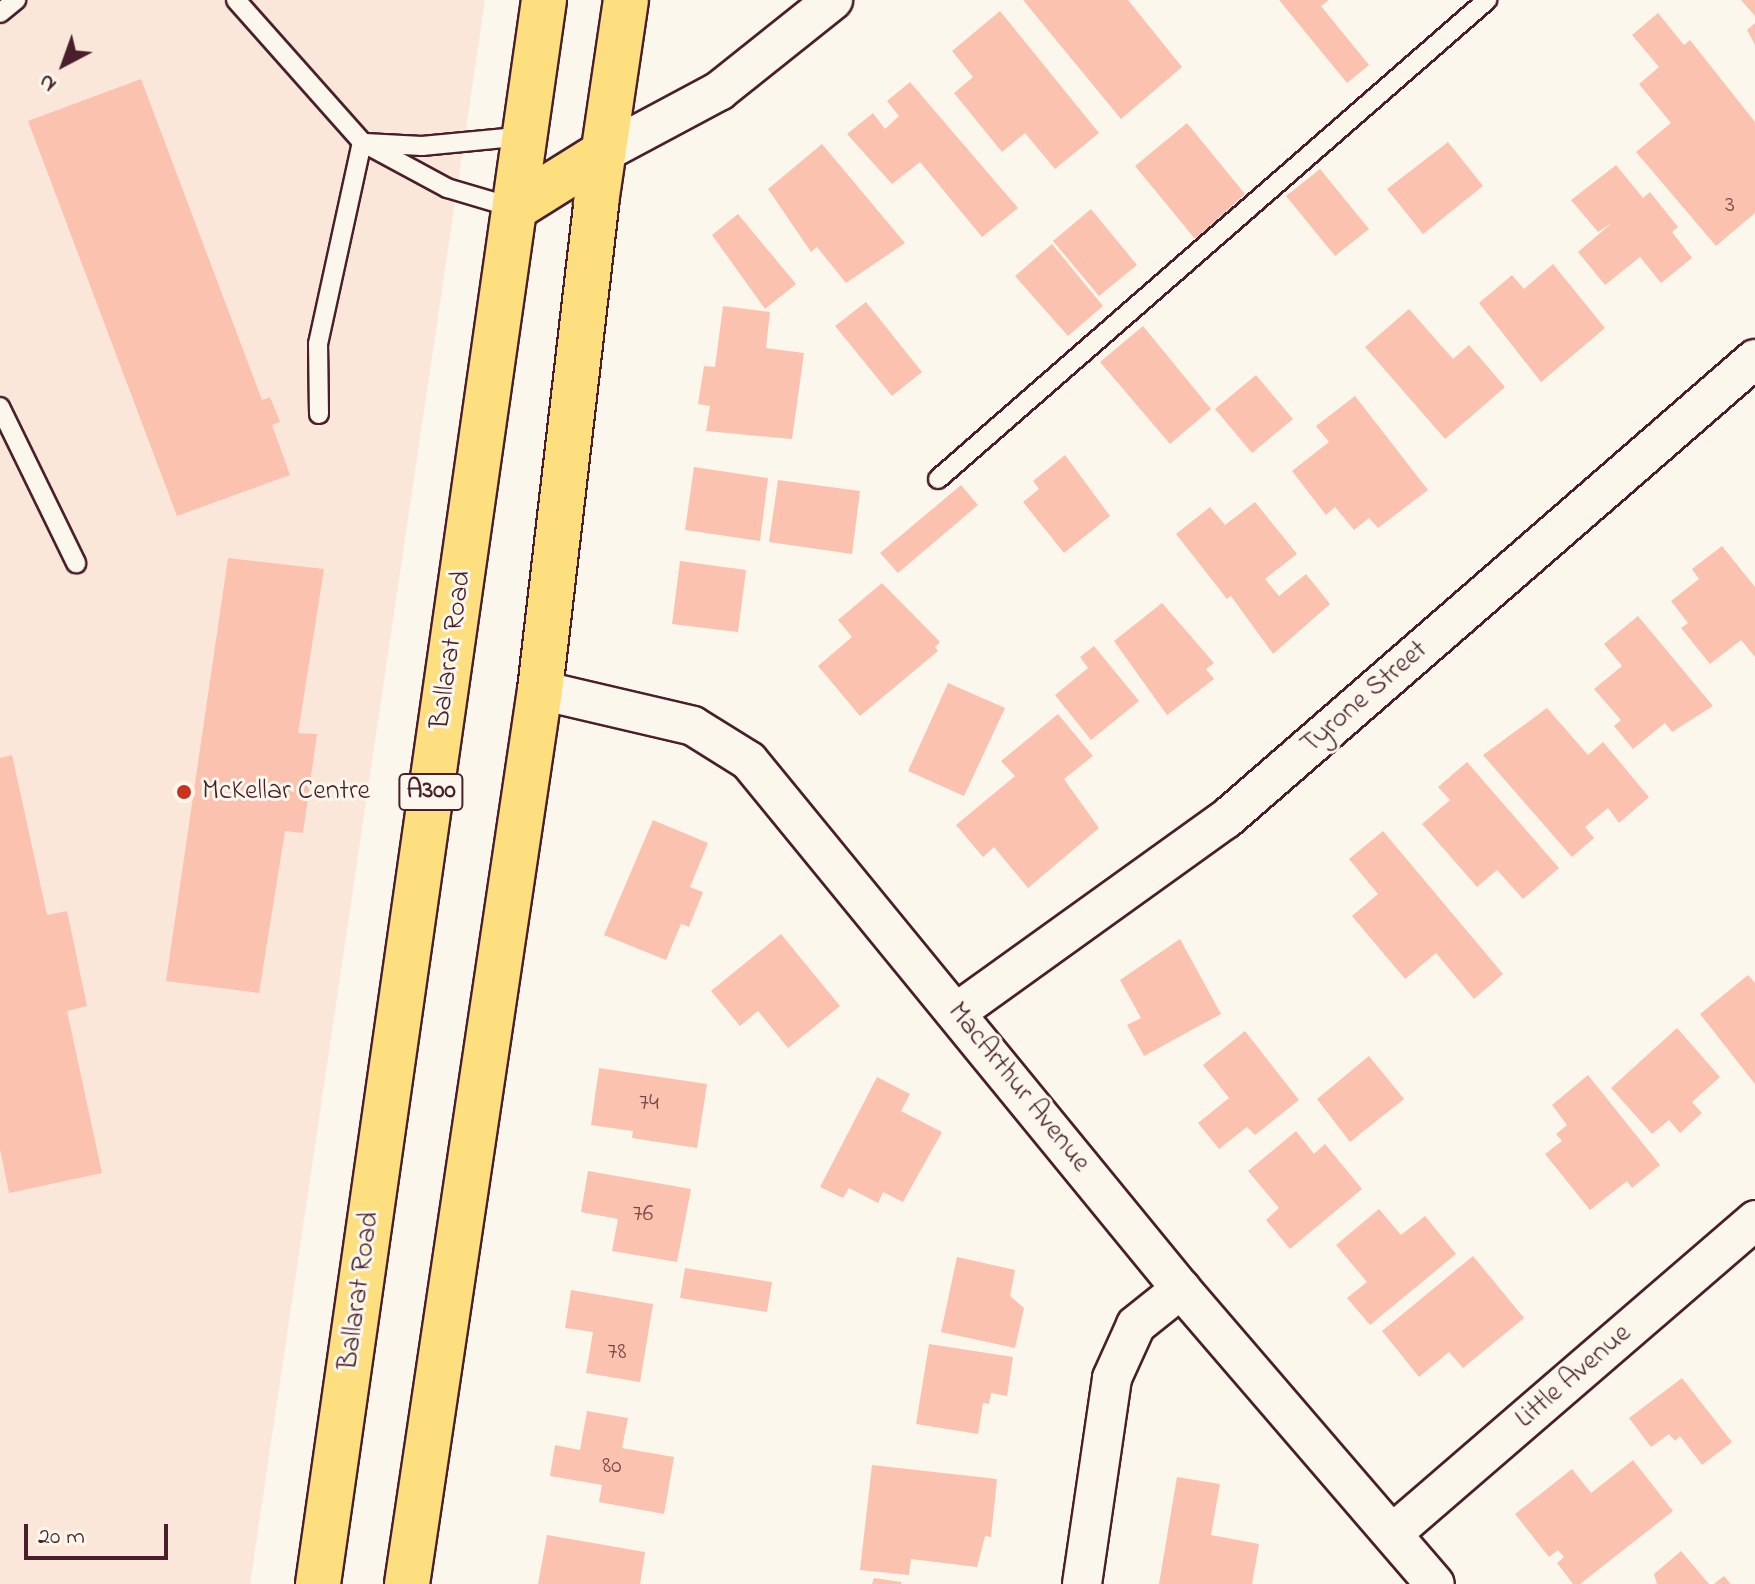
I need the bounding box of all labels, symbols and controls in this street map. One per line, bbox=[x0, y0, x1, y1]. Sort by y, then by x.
north arrow bbox=[24, 24, 104, 104]
text: N bbox=[32, 65, 64, 99]
house number: 3 bbox=[1725, 192, 1735, 220]
street label: Ballarat Road bbox=[424, 569, 480, 731]
street label: Tyrone Street bbox=[1295, 634, 1435, 762]
road number: A300 bbox=[397, 770, 465, 814]
place label: McKellar Centre bbox=[202, 775, 370, 809]
marker: McKellar Centre bbox=[173, 781, 195, 803]
street label: MacArthur Avenue bbox=[939, 996, 1097, 1180]
house number: 74 bbox=[639, 1090, 659, 1118]
house number: 76 bbox=[633, 1201, 653, 1229]
street label: Ballarat Road bbox=[332, 1210, 388, 1372]
street label: Little Avenue bbox=[1509, 1318, 1639, 1436]
house number: 78 bbox=[608, 1339, 626, 1367]
house number: 80 bbox=[602, 1453, 622, 1481]
scale bar bbox=[28, 1508, 172, 1558]
text: 20 m bbox=[38, 1520, 85, 1555]

